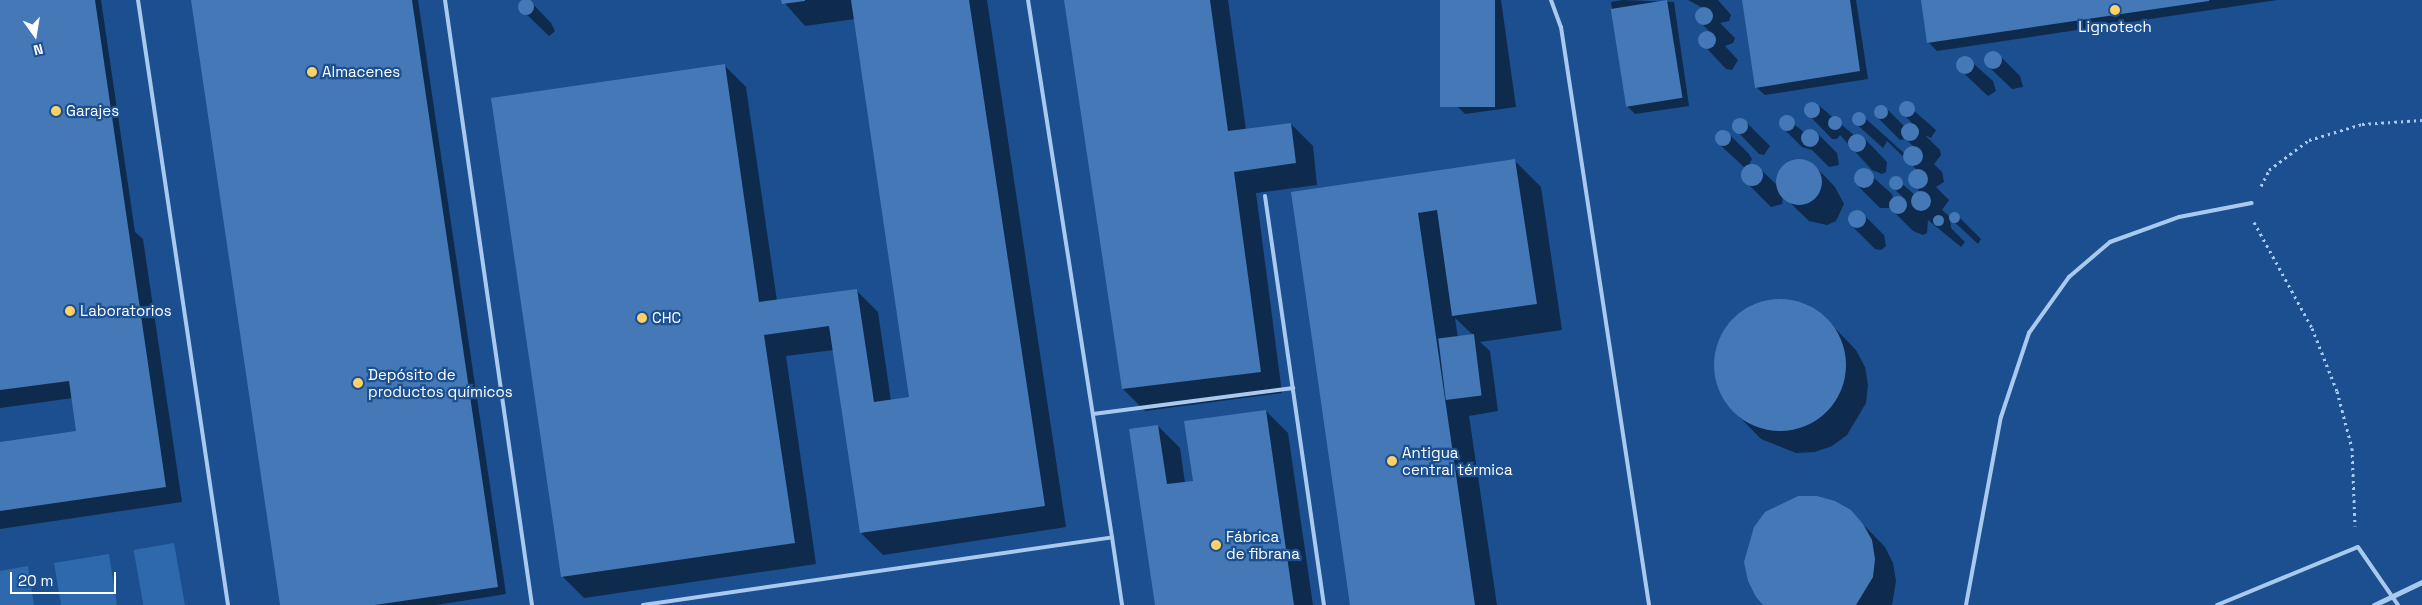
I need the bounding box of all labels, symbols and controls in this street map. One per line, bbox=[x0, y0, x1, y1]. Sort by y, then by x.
marker: Lignotech bbox=[2109, 4, 2121, 16]
north arrow bbox=[10, 10, 60, 60]
place label: Lignotech bbox=[2078, 18, 2152, 36]
text: N bbox=[32, 40, 45, 59]
place label: Almacenes bbox=[322, 63, 400, 81]
marker: Almacenes bbox=[306, 66, 318, 78]
place label: Garajes bbox=[66, 102, 119, 120]
marker: Garajes bbox=[50, 105, 62, 117]
place label: Laboratorios bbox=[80, 302, 172, 320]
marker: Laboratorios bbox=[64, 305, 76, 317]
place label: CHC bbox=[652, 309, 681, 327]
marker: CHC bbox=[636, 312, 648, 324]
place label: Depósito de productos químicos bbox=[368, 365, 513, 400]
marker: Depósito de productos químicos bbox=[352, 377, 364, 389]
place label: Antigua central térmica bbox=[1402, 443, 1513, 478]
marker: Antigua central térmica bbox=[1386, 455, 1398, 467]
place label: Fábrica de fibrana bbox=[1226, 527, 1300, 562]
marker: Fábrica de fibrana bbox=[1210, 539, 1222, 551]
scale bar bbox=[12, 562, 119, 594]
text: 20 m bbox=[18, 571, 53, 590]

